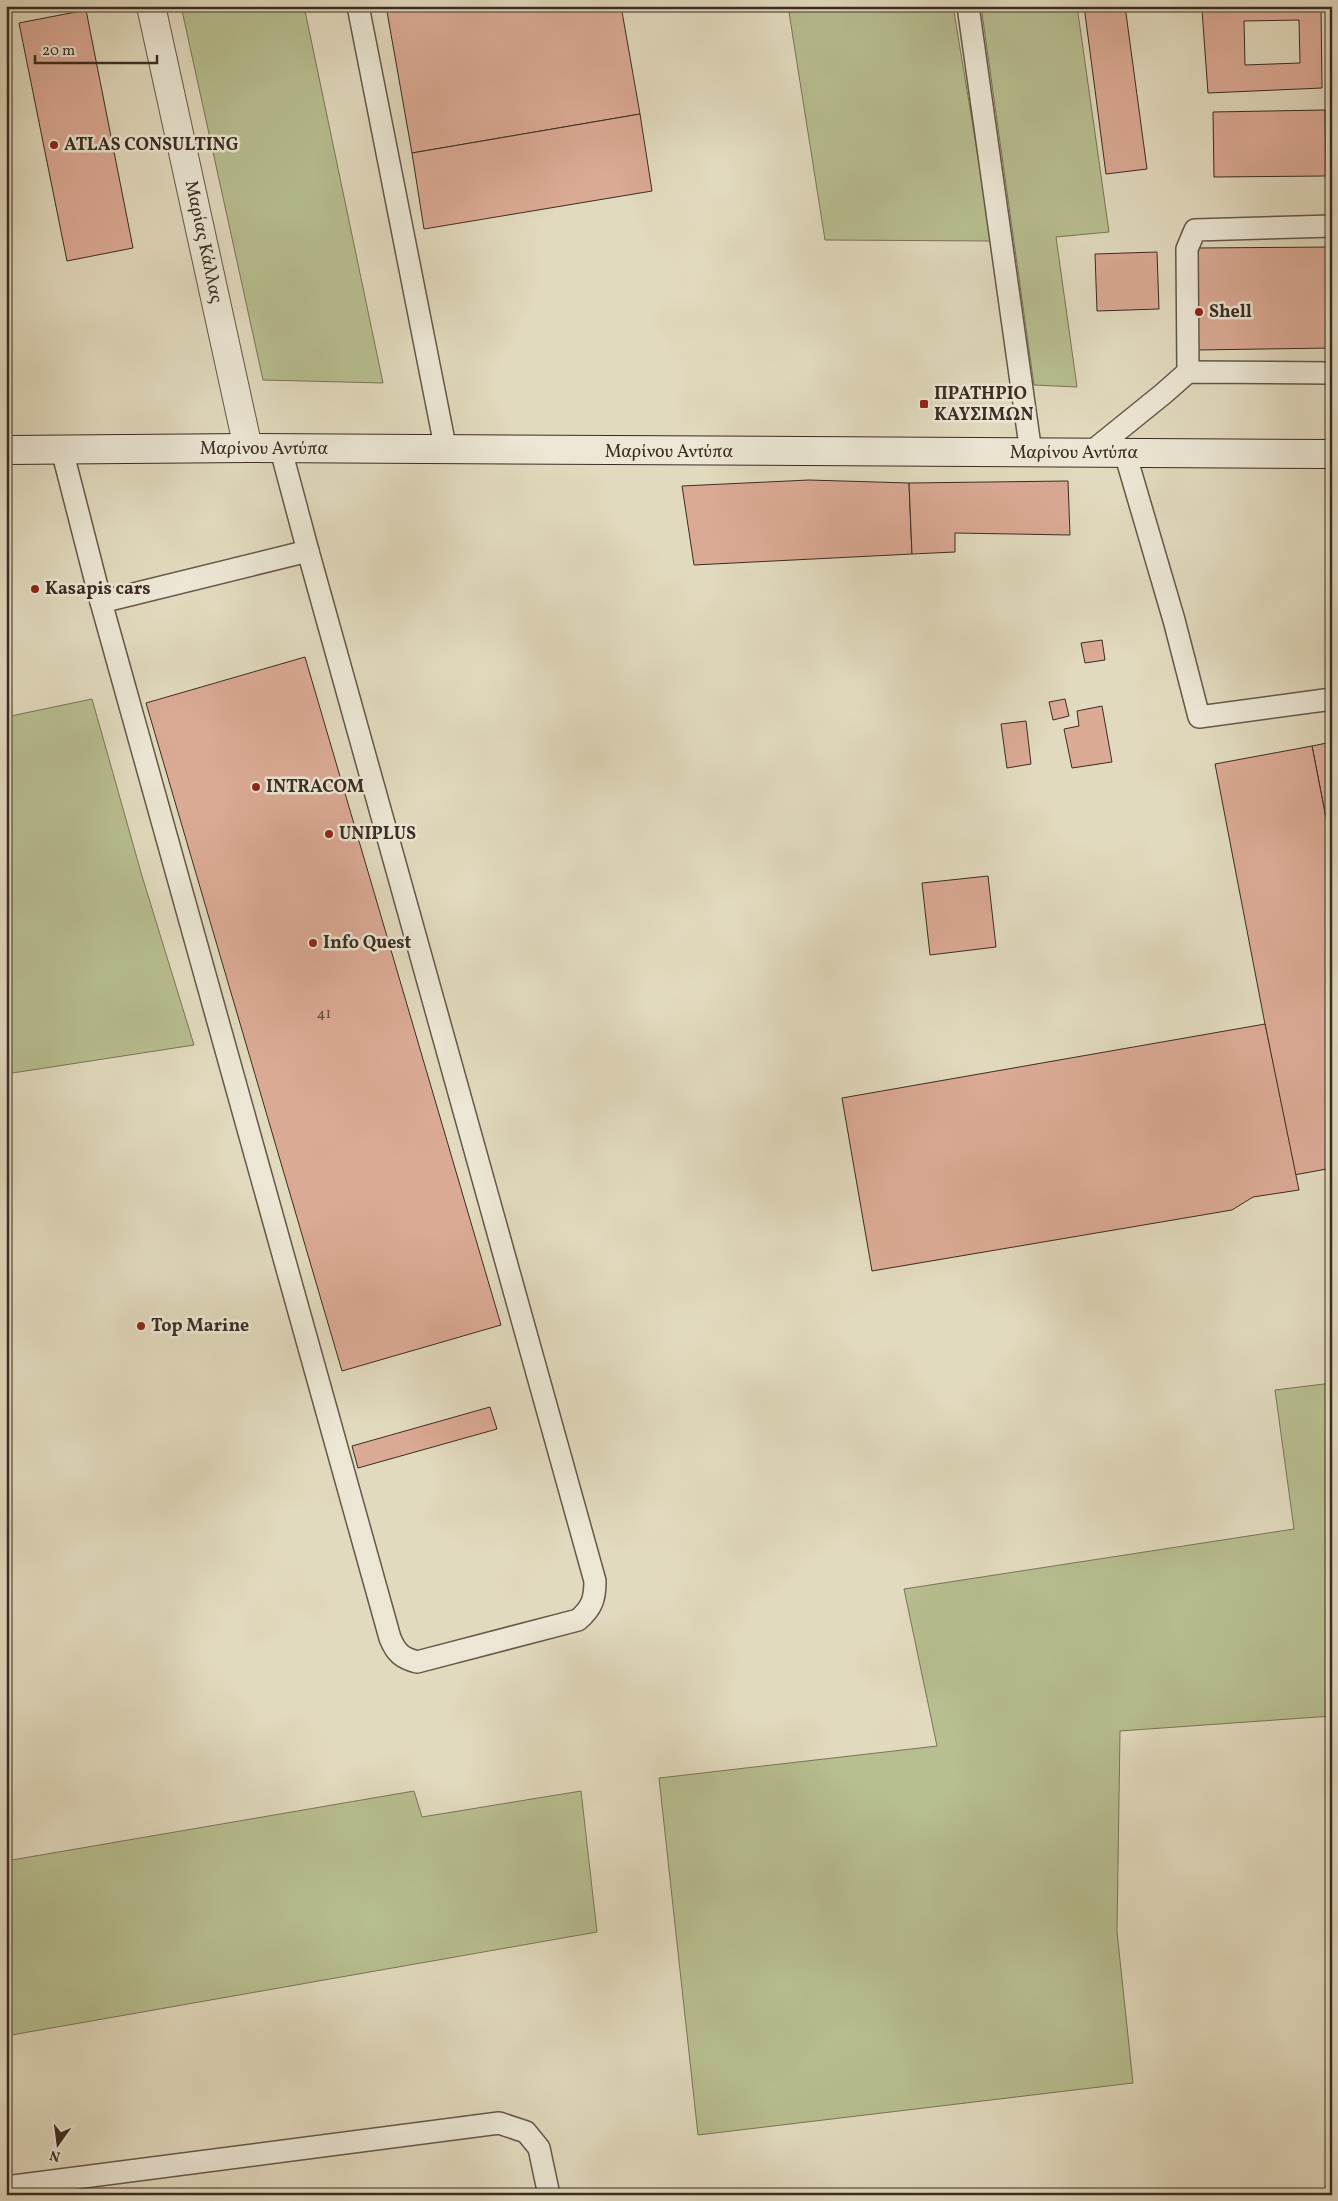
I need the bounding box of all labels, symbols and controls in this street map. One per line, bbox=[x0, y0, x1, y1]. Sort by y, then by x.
scale bar bbox=[35, 32, 158, 64]
text: 20 m bbox=[42, 41, 75, 62]
place label: ATLAS CONSULTING bbox=[64, 133, 239, 158]
marker: ATLAS CONSULTING bbox=[48, 139, 60, 151]
street label: Μαρίας Κάλλας bbox=[178, 178, 228, 306]
place label: Shell bbox=[1209, 300, 1252, 325]
marker: Shell bbox=[1193, 306, 1205, 318]
place label: ΠΡΑΤΗΡΙΟ ΚΑΥΣΙΜΩΝ bbox=[934, 382, 1034, 428]
marker: ΠΡΑΤΗΡΙΟ ΚΑΥΣΙΜΩΝ bbox=[918, 398, 930, 410]
street label: Μαρίνου Αντύπα bbox=[200, 437, 328, 462]
street label: Μαρίνου Αντύπα bbox=[605, 440, 733, 465]
street label: Μαρίνου Αντύπα bbox=[1010, 441, 1138, 466]
place label: Kasapis cars bbox=[45, 577, 151, 602]
marker: Kasapis cars bbox=[29, 583, 41, 595]
place label: INTRACOM bbox=[266, 775, 364, 800]
marker: INTRACOM bbox=[250, 781, 262, 793]
place label: UNIPLUS bbox=[339, 822, 416, 847]
marker: UNIPLUS bbox=[323, 828, 335, 840]
place label: Info Quest bbox=[323, 931, 411, 956]
marker: Info Quest bbox=[307, 937, 319, 949]
house number: 41 bbox=[317, 1004, 331, 1025]
place label: Top Marine bbox=[151, 1314, 249, 1339]
marker: Top Marine bbox=[135, 1320, 147, 1332]
north arrow bbox=[32, 2118, 82, 2168]
text: N bbox=[48, 2145, 62, 2166]

